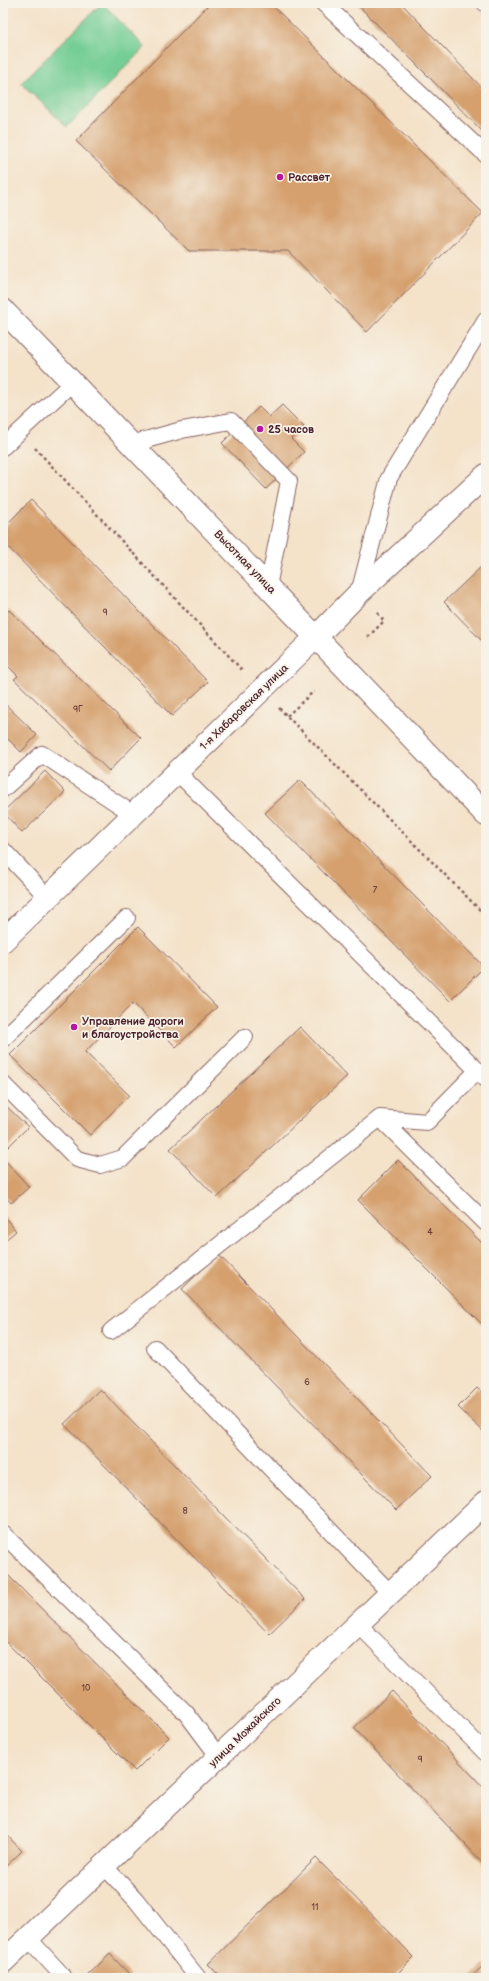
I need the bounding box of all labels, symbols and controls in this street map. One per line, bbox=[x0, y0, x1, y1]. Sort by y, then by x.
place label: Рассвет bbox=[288, 171, 331, 184]
marker: Рассвет bbox=[275, 172, 285, 182]
place label: 25 часов bbox=[268, 423, 314, 436]
marker: 25 часов bbox=[255, 424, 265, 434]
street label: Высотная улица bbox=[211, 528, 279, 597]
house number: 9 bbox=[102, 607, 108, 618]
street label: 1-я Хабаровская улица bbox=[197, 661, 291, 753]
house number: 9Г bbox=[73, 704, 83, 715]
house number: 7 bbox=[373, 885, 378, 896]
place label: Управление дороги и благоустройства bbox=[82, 1015, 184, 1041]
marker: Управление дороги и благоустройства bbox=[69, 1022, 79, 1032]
house number: 4 bbox=[427, 1227, 433, 1238]
house number: 6 bbox=[304, 1377, 310, 1388]
house number: 8 bbox=[182, 1506, 188, 1517]
house number: 10 bbox=[82, 1683, 90, 1694]
street label: улица Можайского bbox=[206, 1694, 284, 1770]
house number: 9 bbox=[417, 1754, 423, 1765]
house number: 11 bbox=[312, 1902, 318, 1913]

